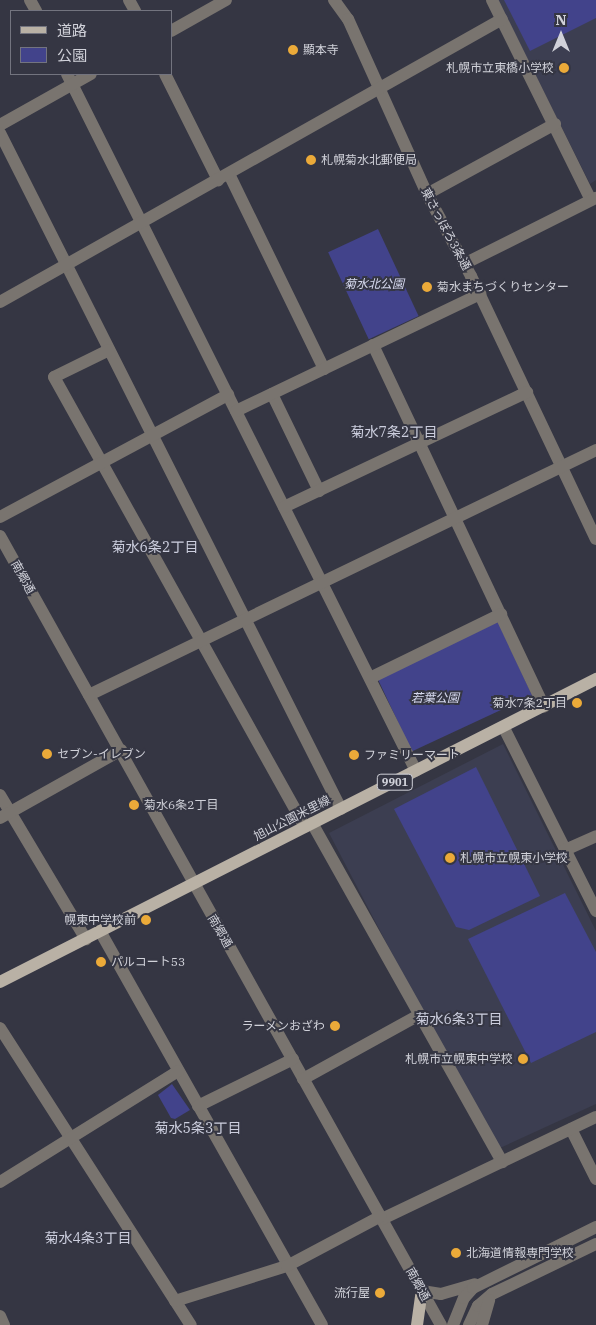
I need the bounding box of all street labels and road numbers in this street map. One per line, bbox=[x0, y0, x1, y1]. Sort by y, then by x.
street label: 東さっぽろ3条通 bbox=[418, 185, 474, 273]
street label: 南郷通 bbox=[8, 558, 38, 596]
road number: 9901 bbox=[376, 774, 414, 790]
street label: 旭山公園米里線 bbox=[251, 793, 333, 843]
street label: 南郷通 bbox=[205, 912, 235, 950]
street label: 南郷通 bbox=[403, 1265, 433, 1303]

